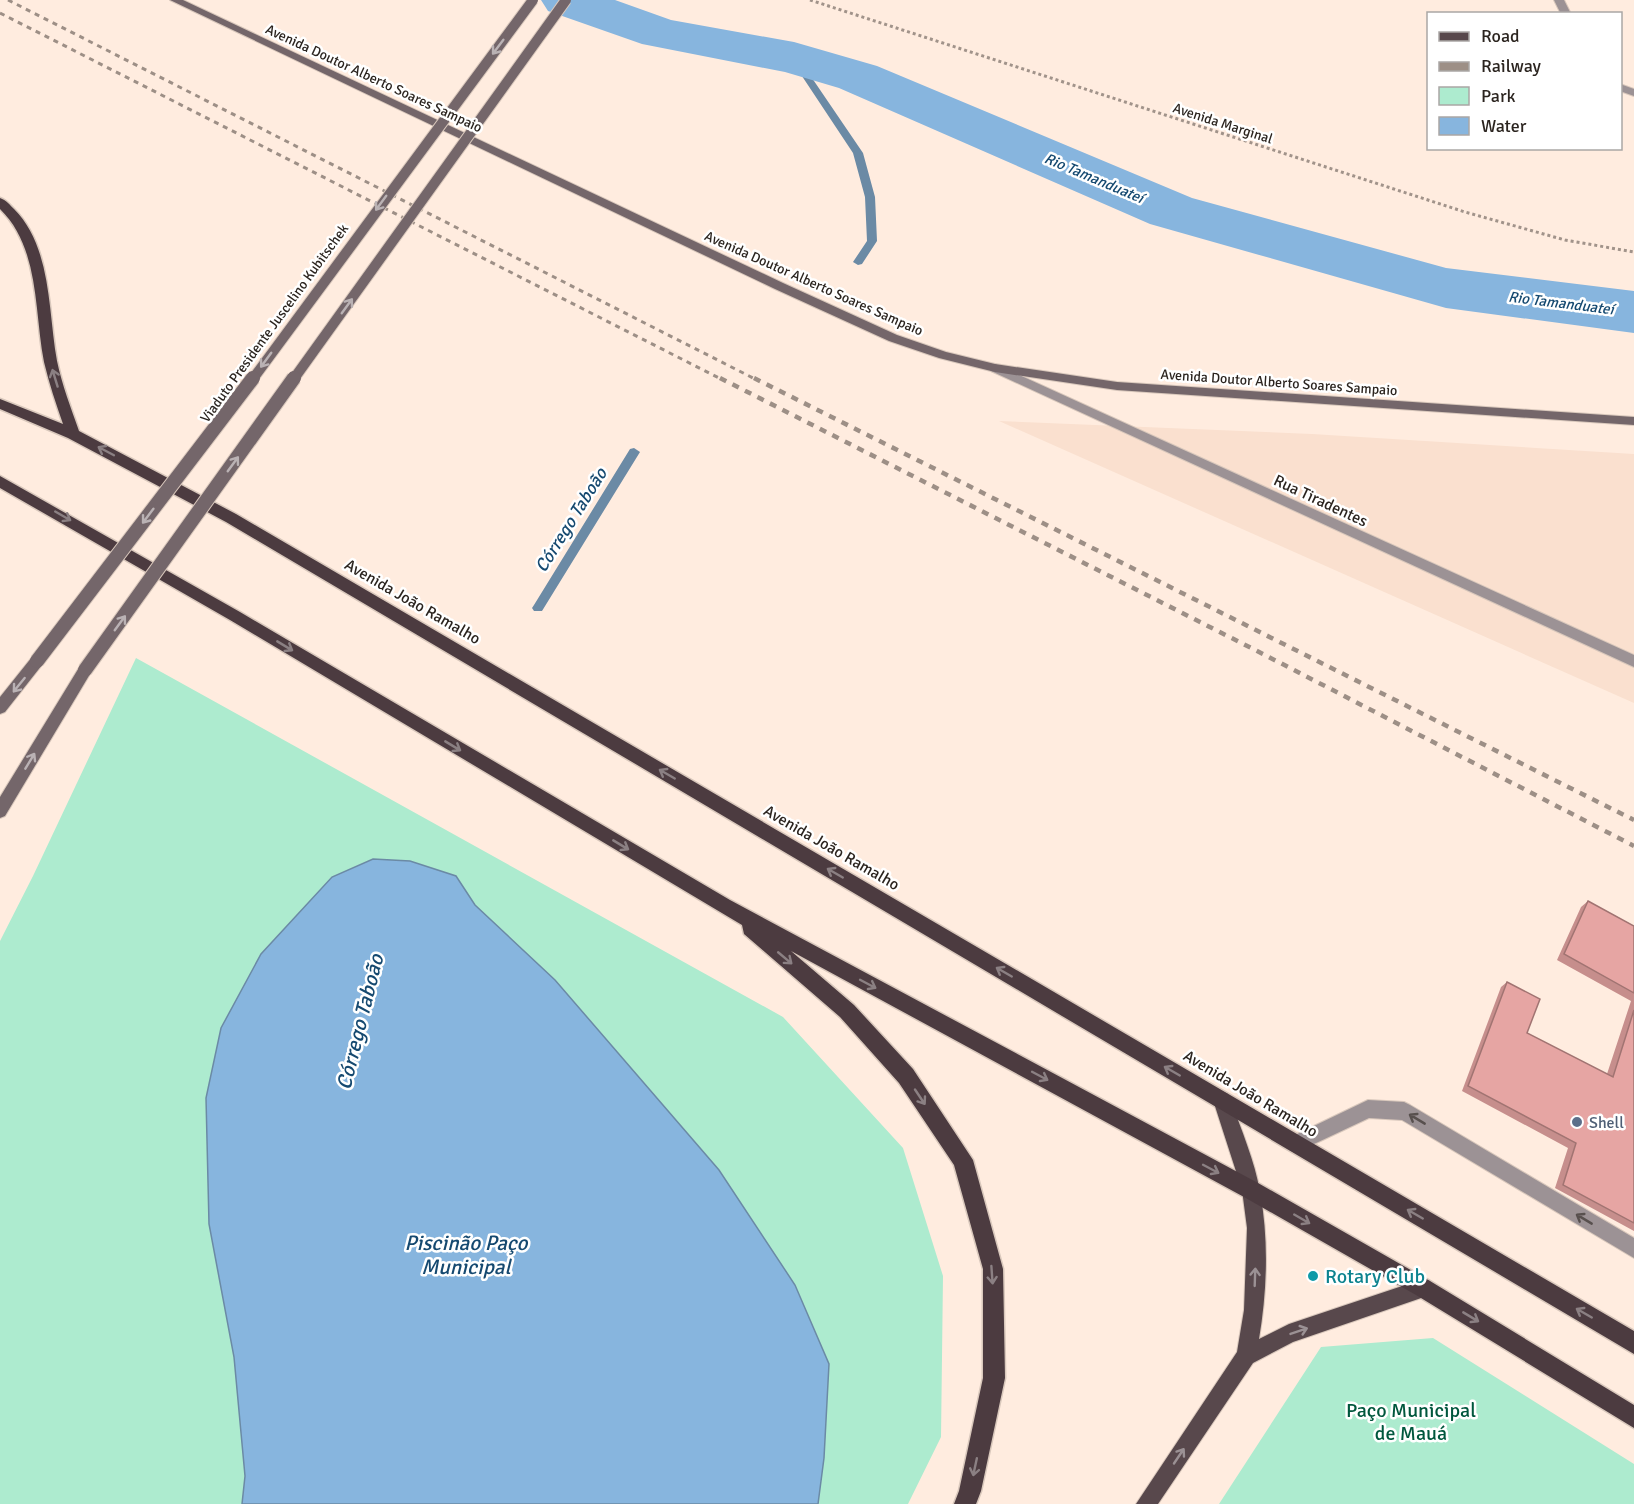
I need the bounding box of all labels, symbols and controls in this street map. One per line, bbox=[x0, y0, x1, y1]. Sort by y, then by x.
legend bbox=[1427, 12, 1622, 150]
street label: Avenida Doutor Alberto Soares Sampaio bbox=[263, 21, 485, 136]
text: Road bbox=[1481, 25, 1520, 47]
one-way arrow bbox=[491, 38, 504, 54]
text: Railway bbox=[1481, 55, 1542, 77]
text: Park bbox=[1481, 85, 1516, 107]
street label: Avenida Marginal bbox=[1171, 99, 1275, 148]
text: Water bbox=[1481, 115, 1527, 137]
water label: Rio Tamanduateí bbox=[1042, 149, 1149, 208]
one-way arrow bbox=[375, 195, 388, 211]
street label: Viaduto Presidente Juscelino Kubitschek bbox=[197, 221, 352, 426]
street label: Avenida Doutor Alberto Soares Sampaio bbox=[702, 227, 926, 339]
water label: Rio Tamanduateí bbox=[1507, 288, 1618, 319]
one-way arrow bbox=[341, 298, 353, 314]
one-way arrow bbox=[260, 352, 272, 368]
street label: Avenida Doutor Alberto Soares Sampaio bbox=[1160, 366, 1398, 399]
one-way arrow bbox=[49, 369, 60, 388]
one-way arrow bbox=[97, 445, 115, 456]
one-way arrow bbox=[227, 457, 239, 473]
water label: Córrego Taboão bbox=[530, 462, 613, 576]
street label: Rua Tiradentes bbox=[1270, 470, 1371, 531]
one-way arrow bbox=[142, 508, 155, 524]
one-way arrow bbox=[54, 510, 71, 522]
street label: Avenida João Ramalho bbox=[341, 555, 484, 649]
one-way arrow bbox=[113, 615, 126, 631]
one-way arrow bbox=[276, 641, 293, 653]
one-way arrow bbox=[12, 676, 25, 692]
one-way arrow bbox=[444, 740, 461, 752]
one-way arrow bbox=[25, 753, 37, 770]
one-way arrow bbox=[659, 768, 676, 780]
street label: Avenida João Ramalho bbox=[760, 801, 903, 895]
one-way arrow bbox=[612, 839, 629, 851]
one-way arrow bbox=[827, 867, 844, 879]
water label: Córrego Taboão bbox=[331, 951, 390, 1092]
one-way arrow bbox=[777, 951, 793, 964]
one-way arrow bbox=[995, 966, 1013, 977]
one-way arrow bbox=[859, 978, 876, 990]
street label: Avenida João Ramalho bbox=[1180, 1046, 1321, 1142]
one-way arrow bbox=[1164, 1064, 1181, 1076]
one-way arrow bbox=[1030, 1071, 1048, 1082]
one-way arrow bbox=[914, 1088, 927, 1105]
one-way arrow bbox=[1409, 1112, 1426, 1124]
place label: Shell bbox=[1589, 1113, 1624, 1133]
marker: Shell bbox=[1570, 1115, 1584, 1129]
one-way arrow bbox=[1202, 1164, 1220, 1175]
one-way arrow bbox=[1407, 1208, 1424, 1220]
one-way arrow bbox=[1293, 1213, 1310, 1225]
one-way arrow bbox=[1576, 1213, 1593, 1225]
water label: Piscinão Paço Municipal bbox=[405, 1230, 529, 1280]
one-way arrow bbox=[987, 1264, 998, 1284]
place label: Rotary Club bbox=[1325, 1264, 1425, 1289]
one-way arrow bbox=[1250, 1268, 1261, 1288]
marker: Rotary Club bbox=[1306, 1269, 1320, 1283]
one-way arrow bbox=[1575, 1307, 1593, 1318]
one-way arrow bbox=[1462, 1312, 1479, 1324]
one-way arrow bbox=[1289, 1324, 1308, 1335]
park label: Paço Municipal de Mauá bbox=[1346, 1398, 1476, 1446]
one-way arrow bbox=[1173, 1448, 1185, 1464]
one-way arrow bbox=[969, 1457, 980, 1477]

